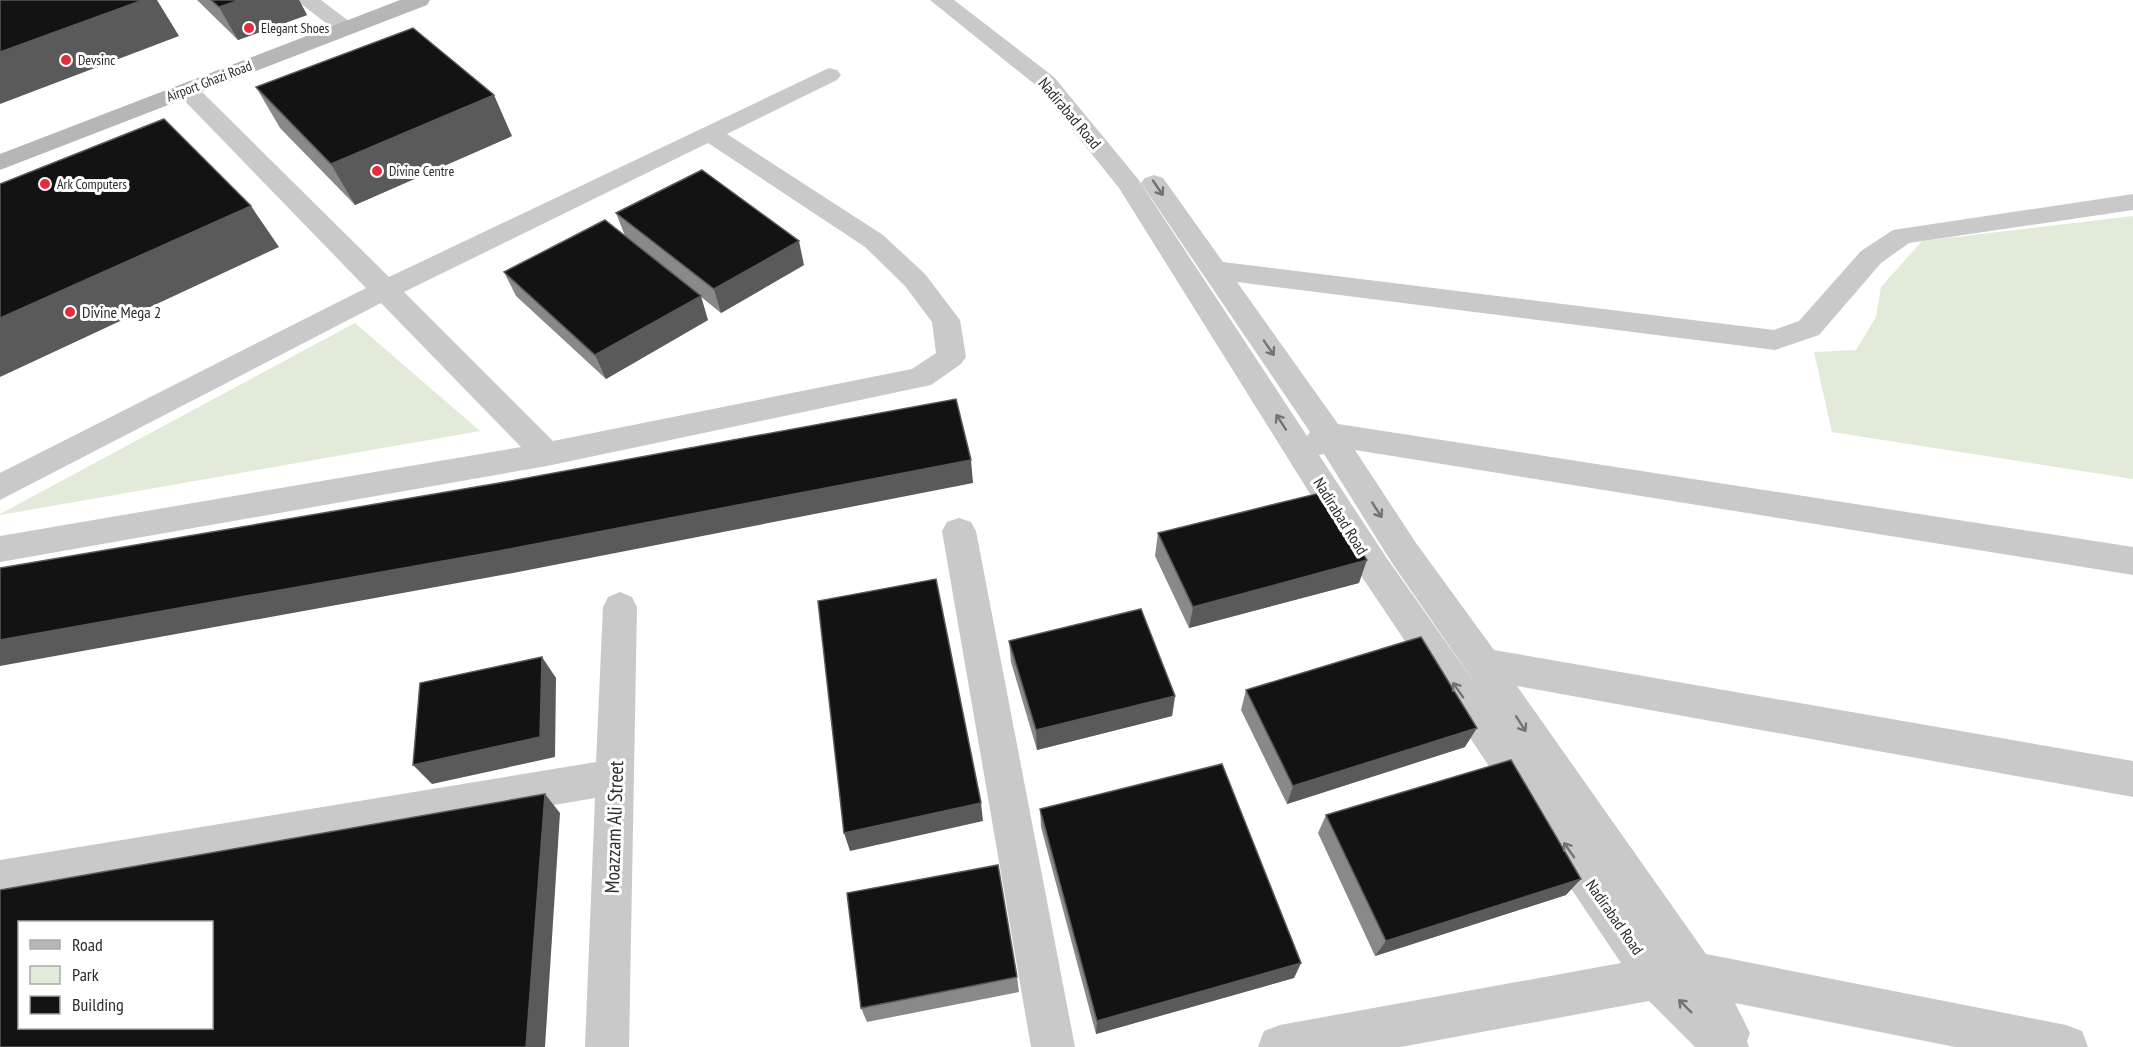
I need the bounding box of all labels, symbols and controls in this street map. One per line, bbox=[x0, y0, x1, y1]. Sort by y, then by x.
place label: Elegant Shoes bbox=[261, 19, 330, 37]
marker: Elegant Shoes bbox=[242, 21, 256, 35]
place label: Devsinc bbox=[78, 51, 115, 69]
marker: Devsinc bbox=[59, 53, 73, 67]
street label: Airport Ghazi Road bbox=[164, 56, 254, 106]
street label: Nadirabad Road bbox=[1034, 73, 1106, 153]
place label: Divine Centre bbox=[389, 162, 454, 180]
marker: Divine Centre bbox=[370, 164, 384, 178]
place label: Ark Computers bbox=[57, 175, 127, 193]
marker: Ark Computers bbox=[38, 177, 52, 191]
one-way arrow bbox=[1152, 179, 1164, 196]
place label: Divine Mega 2 bbox=[82, 302, 161, 322]
marker: Divine Mega 2 bbox=[63, 305, 77, 319]
one-way arrow bbox=[1263, 340, 1275, 356]
one-way arrow bbox=[1275, 414, 1287, 431]
street label: Nadirabad Road bbox=[1309, 474, 1373, 558]
one-way arrow bbox=[1371, 502, 1383, 518]
one-way arrow bbox=[1452, 682, 1464, 698]
one-way arrow bbox=[1516, 715, 1528, 732]
street label: Moazzam Ali Street bbox=[599, 760, 629, 894]
one-way arrow bbox=[1563, 842, 1575, 859]
street label: Nadirabad Road bbox=[1582, 876, 1648, 958]
legend bbox=[18, 921, 213, 1029]
text: Road bbox=[72, 933, 103, 956]
text: Park bbox=[72, 963, 99, 986]
text: Building bbox=[72, 993, 124, 1016]
one-way arrow bbox=[1678, 998, 1693, 1013]

